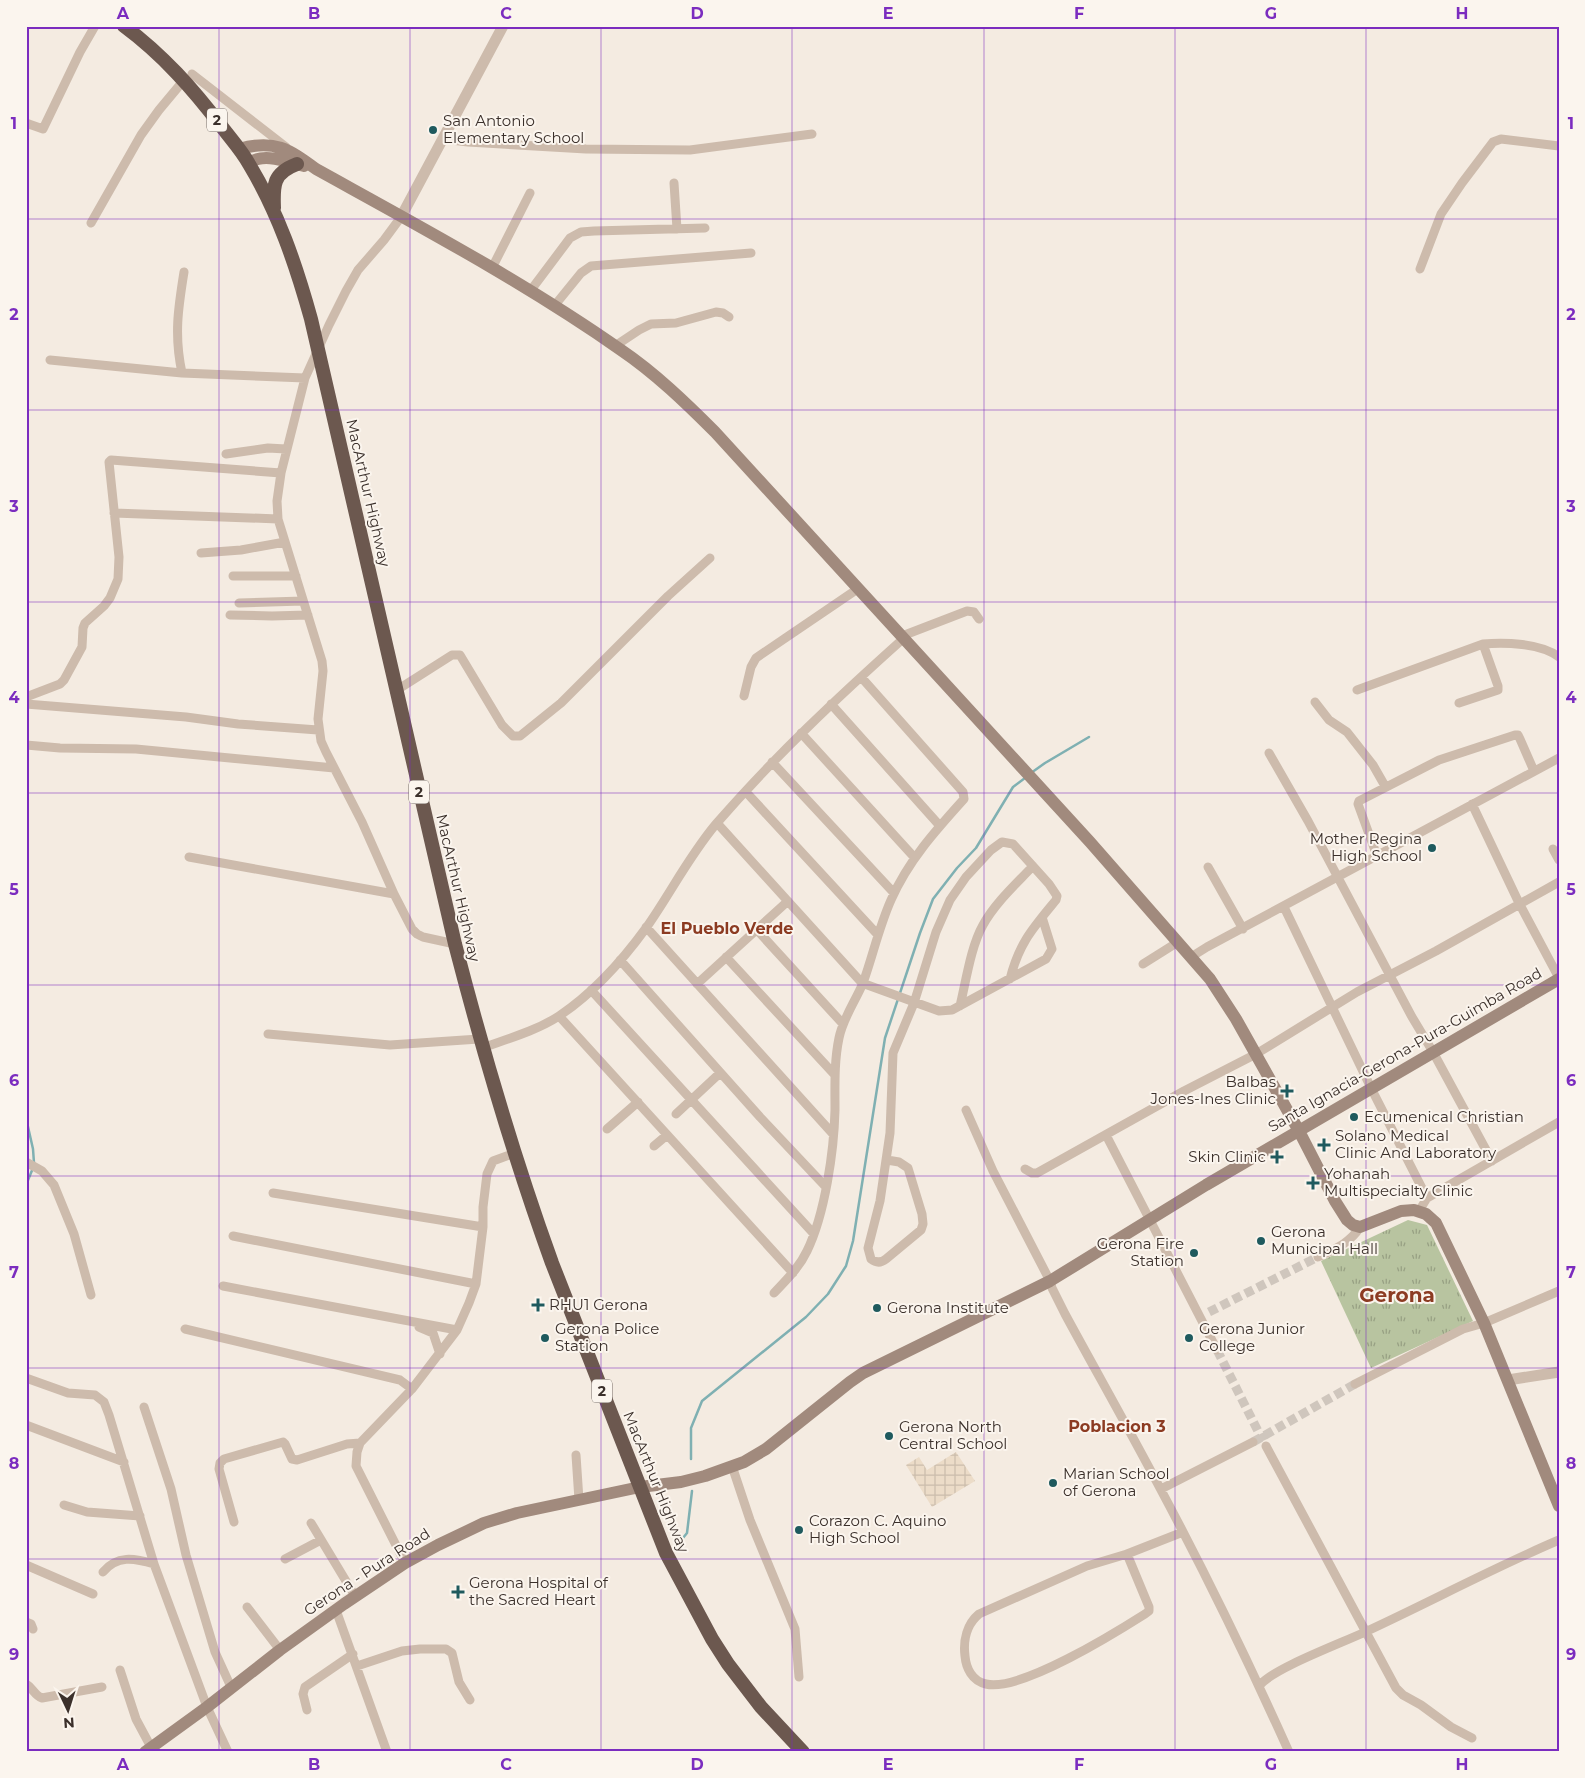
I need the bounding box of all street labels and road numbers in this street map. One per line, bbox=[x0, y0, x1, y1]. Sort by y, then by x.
road number: 2 bbox=[207, 108, 227, 132]
street label: MacArthur Highway bbox=[342, 417, 395, 569]
road number: 2 bbox=[409, 780, 429, 804]
street label: MacArthur Highway bbox=[432, 812, 485, 964]
street label: Santa Ignacia-Gerona-Pura-Guimba Road bbox=[1264, 963, 1545, 1136]
road number: 2 bbox=[592, 1380, 612, 1402]
street label: MacArthur Highway bbox=[619, 1408, 694, 1556]
street label: Gerona - Pura Road bbox=[300, 1524, 433, 1620]

